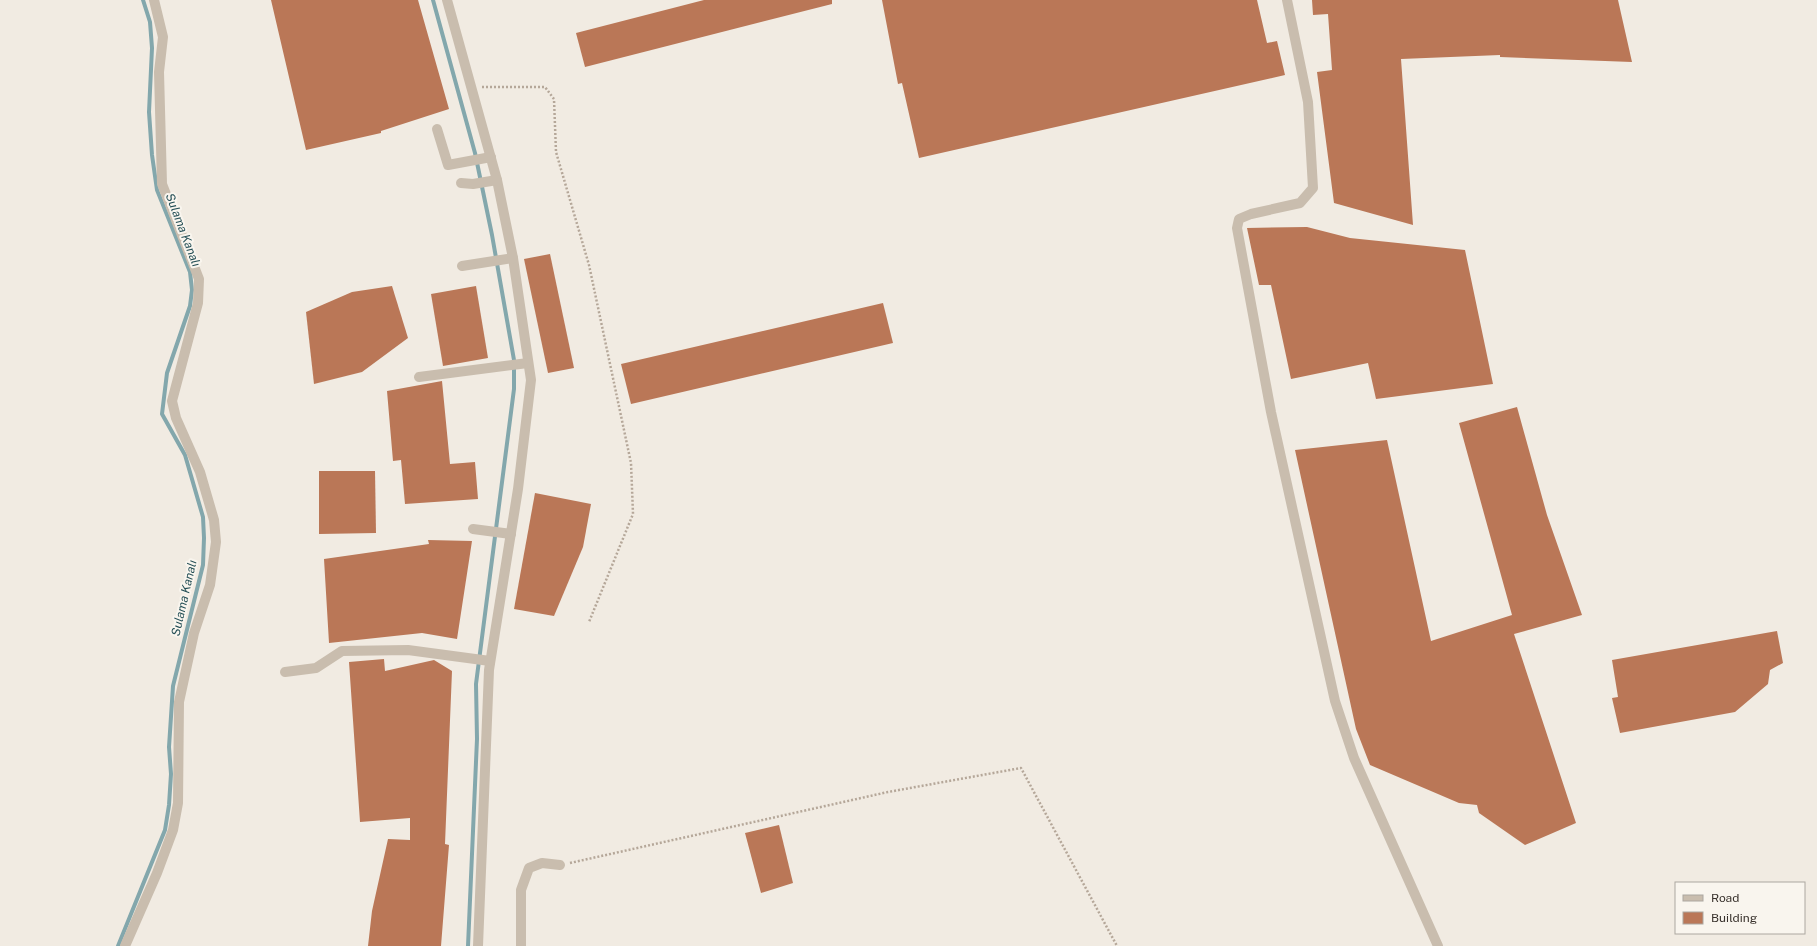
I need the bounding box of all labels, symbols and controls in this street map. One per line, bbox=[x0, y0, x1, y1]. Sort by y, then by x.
water label: Sulama Kanalı bbox=[163, 191, 203, 269]
water label: Sulama Kanalı bbox=[168, 559, 200, 637]
legend bbox=[1675, 882, 1805, 934]
text: Road bbox=[1711, 891, 1739, 905]
text: Building bbox=[1711, 911, 1757, 925]

